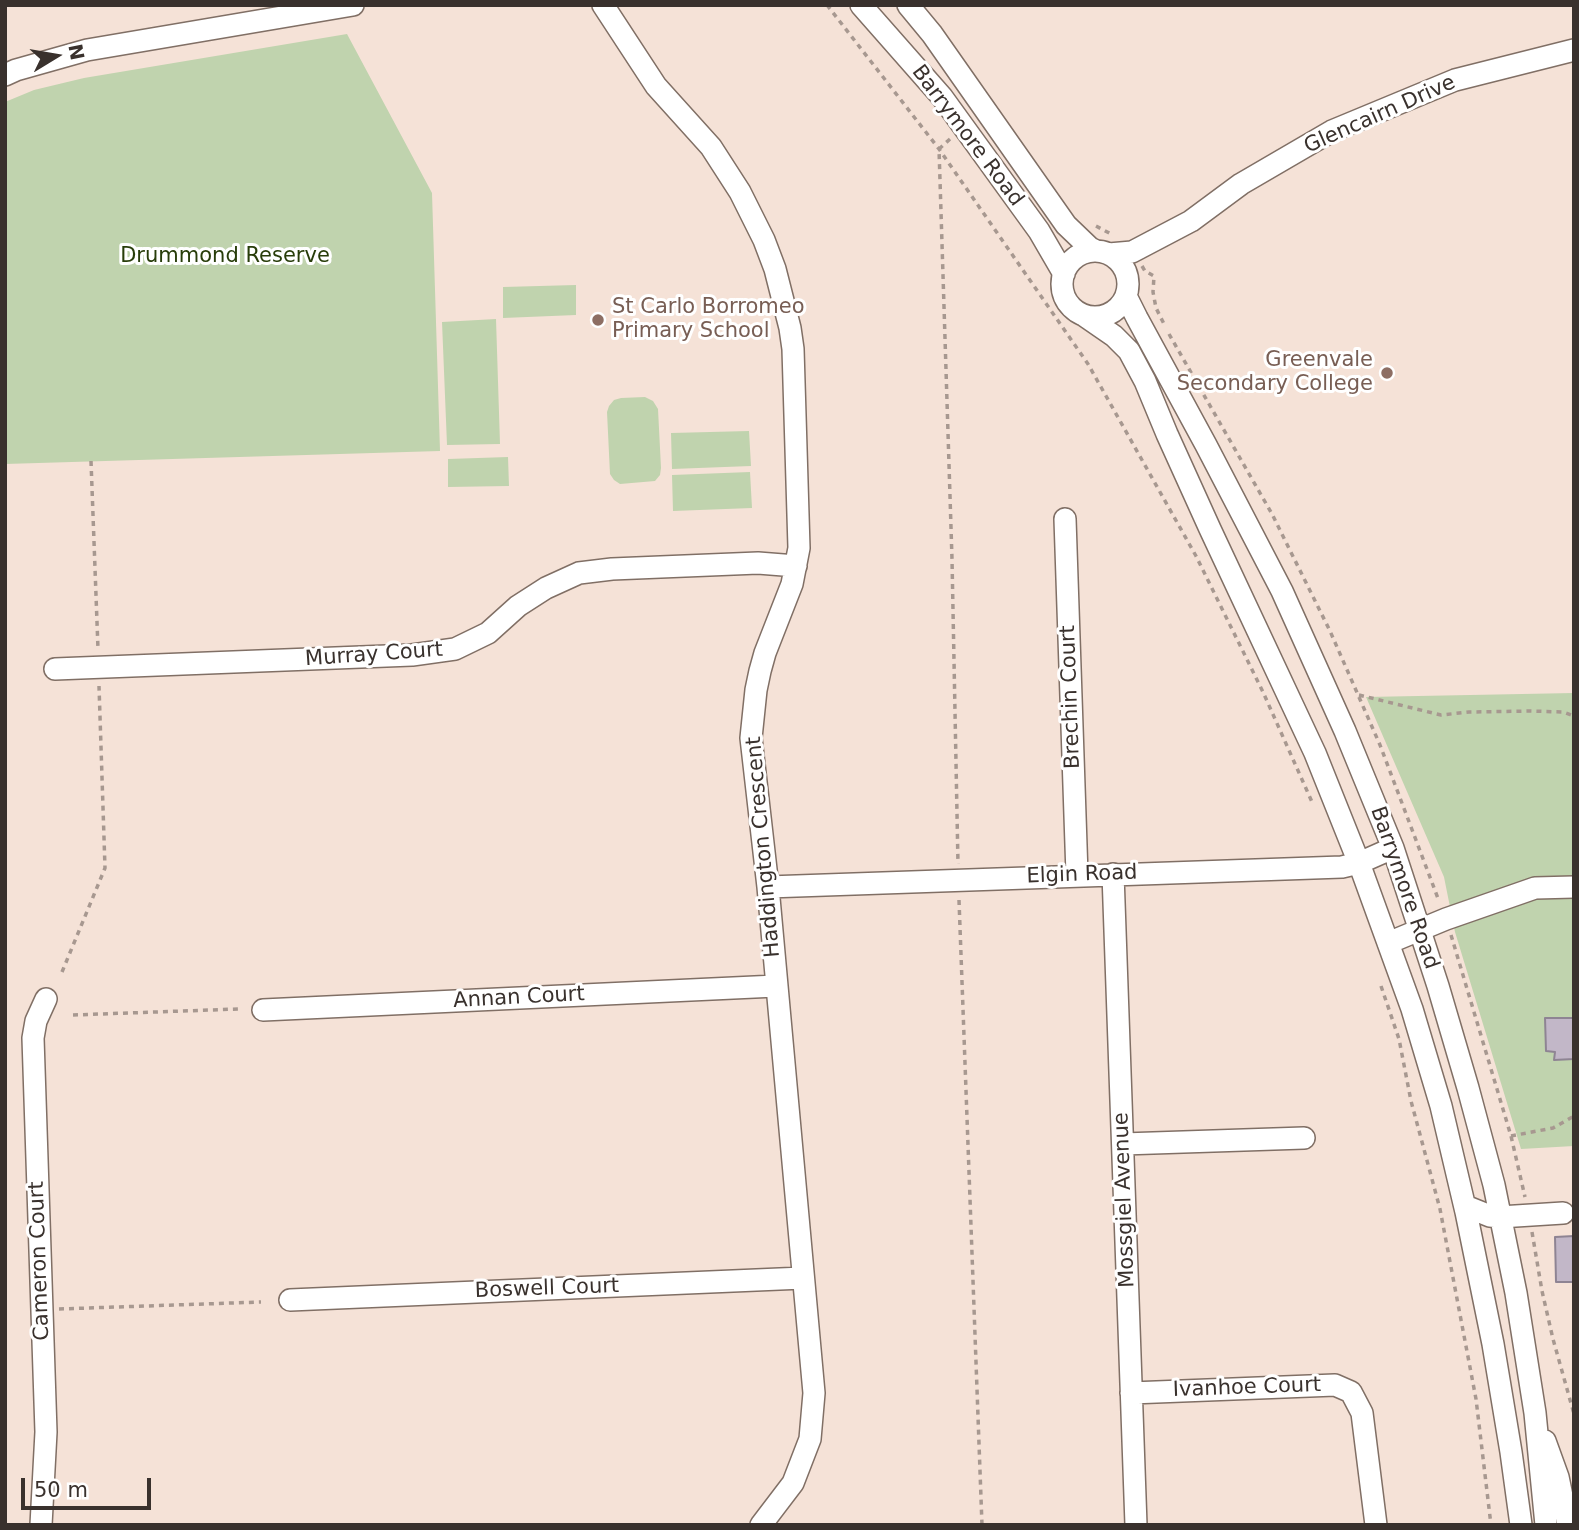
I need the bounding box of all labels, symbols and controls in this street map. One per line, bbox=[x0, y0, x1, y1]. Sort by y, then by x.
north arrow bbox=[21, 21, 91, 91]
text: N bbox=[64, 42, 89, 62]
street label: Barrymore Road bbox=[906, 60, 1028, 212]
street label: Glencairn Drive bbox=[1301, 70, 1459, 160]
park label: Drummond Reserve bbox=[120, 244, 330, 270]
place label: St Carlo Borromeo Primary School bbox=[612, 295, 805, 345]
marker: St Carlo Borromeo Primary School bbox=[590, 312, 606, 328]
place label: Greenvale Secondary College bbox=[1177, 348, 1373, 398]
marker: Greenvale Secondary College bbox=[1379, 365, 1395, 381]
street label: Brechin Court bbox=[1056, 625, 1086, 769]
street label: Murray Court bbox=[304, 638, 444, 672]
street label: Haddington Crescent bbox=[742, 736, 786, 958]
street label: Barrymore Road bbox=[1364, 803, 1444, 973]
street label: Elgin Road bbox=[1026, 860, 1138, 890]
street label: Annan Court bbox=[453, 982, 585, 1014]
street label: Mossgiel Avenue bbox=[1109, 1112, 1141, 1288]
street label: Cameron Court bbox=[25, 1181, 55, 1341]
street label: Boswell Court bbox=[474, 1274, 620, 1304]
street label: Ivanhoe Court bbox=[1172, 1373, 1322, 1403]
scale bar bbox=[24, 1464, 154, 1508]
text: 50 m bbox=[34, 1478, 88, 1502]

